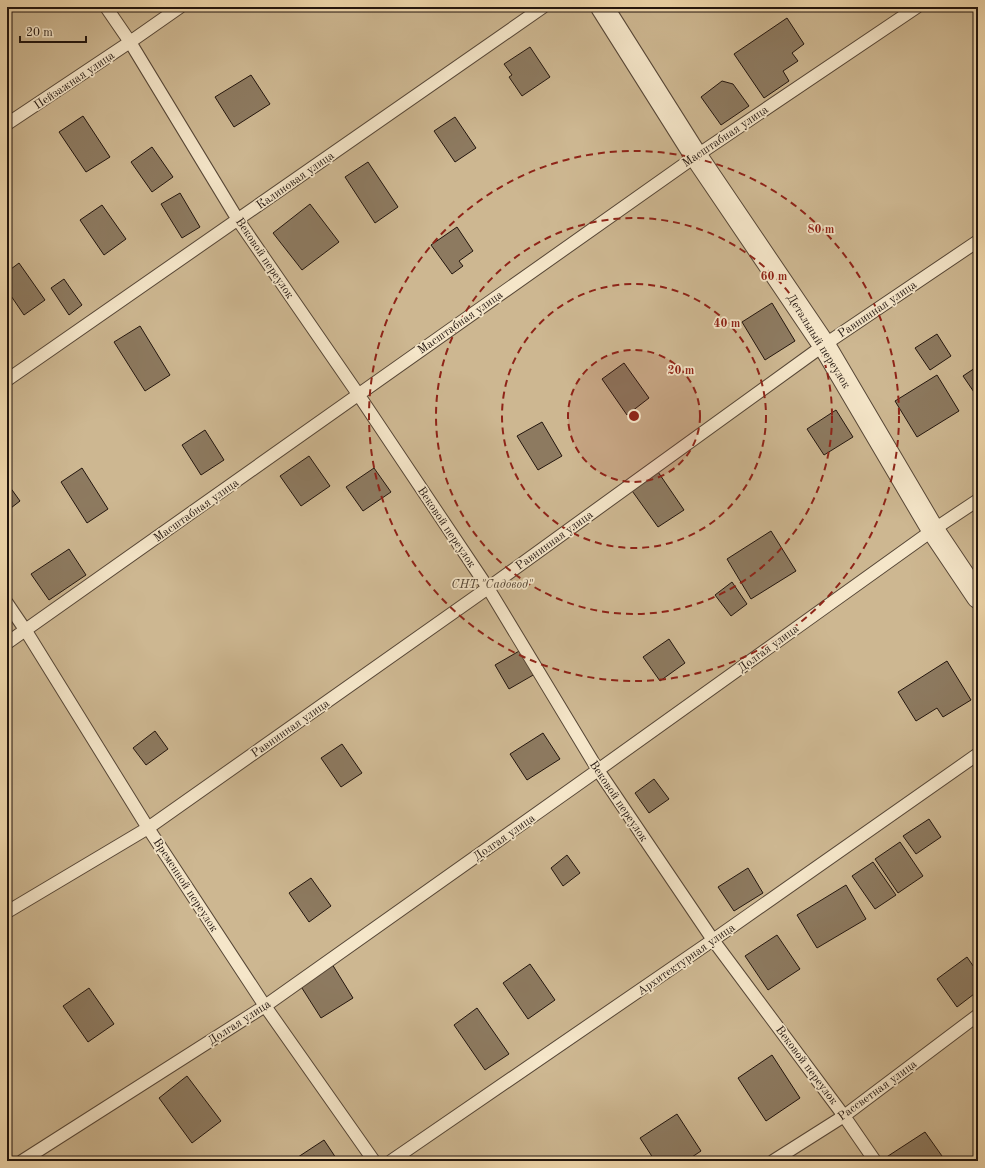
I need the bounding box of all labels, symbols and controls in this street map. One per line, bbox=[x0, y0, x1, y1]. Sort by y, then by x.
scale bar bbox=[20, 18, 86, 44]
text: 20 m bbox=[26, 27, 53, 39]
street label: Пейзажная улица bbox=[32, 50, 117, 112]
street label: Масштабная улица bbox=[680, 104, 771, 170]
street label: Калиновая улица bbox=[255, 150, 337, 212]
street label: Вековой переулок bbox=[233, 216, 296, 301]
text: 80 m bbox=[808, 224, 835, 236]
text: 60 m bbox=[761, 271, 788, 283]
street label: Равнинная улица bbox=[836, 279, 919, 341]
street label: Масштабная улица bbox=[416, 289, 505, 357]
street label: Детальный переулок bbox=[784, 292, 852, 391]
text: 40 m bbox=[714, 318, 741, 330]
text: 20 m bbox=[668, 365, 695, 377]
centre of rings bbox=[627, 409, 641, 423]
street label: Масштабная улица bbox=[152, 477, 241, 545]
street label: Вековой переулок bbox=[415, 485, 478, 570]
street label: Равнинная улица bbox=[514, 509, 595, 573]
park label: СНТ "Садовод" bbox=[451, 579, 534, 591]
street label: Долгая улица bbox=[736, 623, 801, 675]
street label: Равнинная улица bbox=[249, 697, 332, 760]
street label: Вековой переулок bbox=[587, 759, 650, 844]
street label: Долгая улица bbox=[472, 812, 538, 863]
street label: Временной переулок bbox=[150, 837, 220, 934]
street label: Архитектурная улица bbox=[636, 922, 738, 998]
street label: Долгая улица bbox=[206, 998, 273, 1047]
street label: Вековой переулок bbox=[773, 1024, 840, 1107]
street label: Рассветная улица bbox=[836, 1058, 919, 1123]

